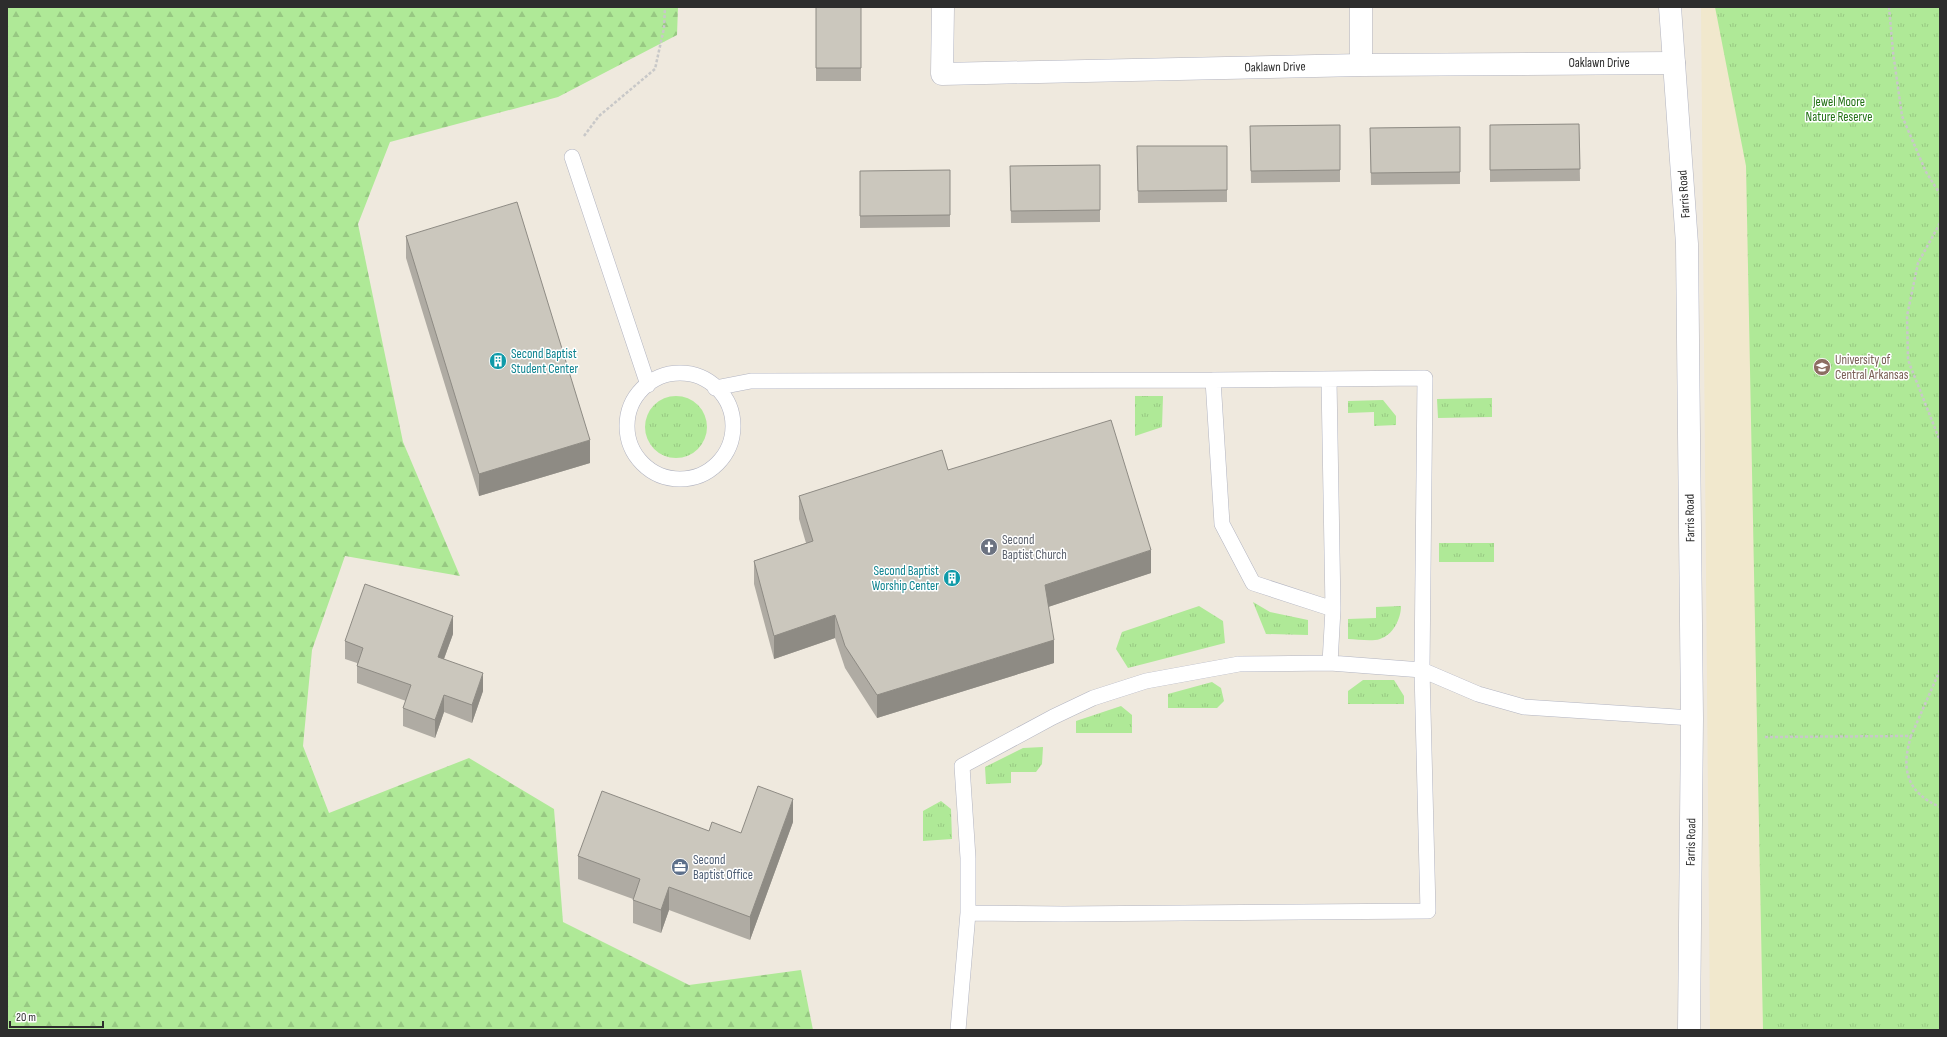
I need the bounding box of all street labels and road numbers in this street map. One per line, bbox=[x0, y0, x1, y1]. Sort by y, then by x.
street label: Oaklawn Drive bbox=[1568, 55, 1630, 71]
street label: Oaklawn Drive bbox=[1244, 58, 1306, 76]
street label: Farris Road bbox=[1674, 170, 1694, 218]
street label: Farris Road bbox=[1682, 494, 1698, 542]
street label: Farris Road bbox=[1683, 818, 1699, 866]

